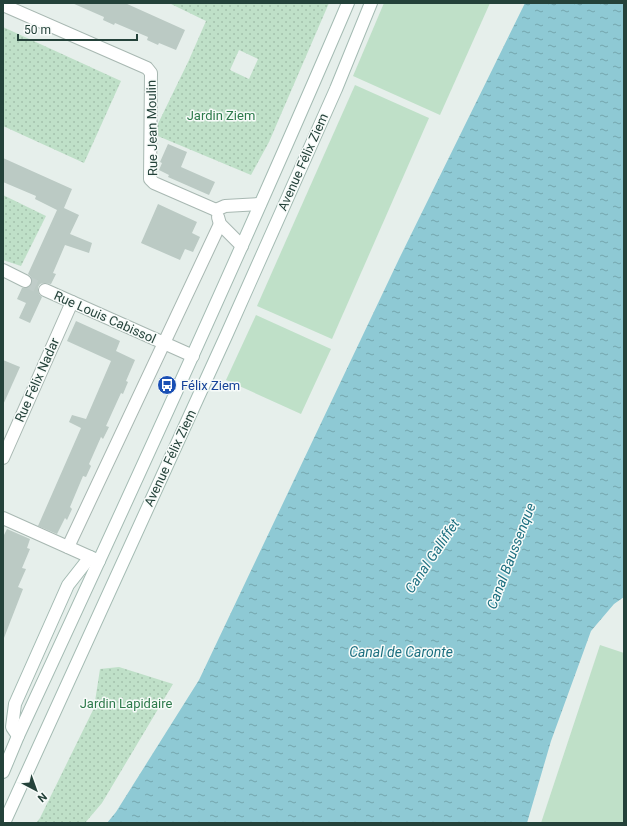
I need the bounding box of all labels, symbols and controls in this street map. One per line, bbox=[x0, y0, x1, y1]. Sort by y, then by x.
scale bar bbox=[18, 16, 137, 42]
text: 50 m bbox=[24, 23, 51, 37]
street label: Rue Jean Moulin bbox=[144, 80, 160, 176]
park label: Jardin Ziem bbox=[187, 108, 255, 123]
street label: Avenue Félix Ziem bbox=[275, 111, 331, 213]
street label: Rue Louis Cabissol bbox=[52, 288, 158, 346]
street label: Rue Félix Nadar bbox=[12, 335, 62, 424]
bus stop icon: Félix Ziem bbox=[156, 374, 178, 396]
place label: Félix Ziem bbox=[181, 378, 240, 393]
street label: Avenue Félix Ziem bbox=[141, 407, 199, 509]
water label: Canal Baussenque bbox=[483, 501, 539, 611]
water label: Canal Galliffet bbox=[402, 516, 463, 596]
water label: Canal de Caronte bbox=[349, 644, 453, 660]
park label: Jardin Lapidaire bbox=[80, 696, 172, 711]
north arrow bbox=[16, 770, 56, 810]
text: N bbox=[35, 790, 49, 805]

